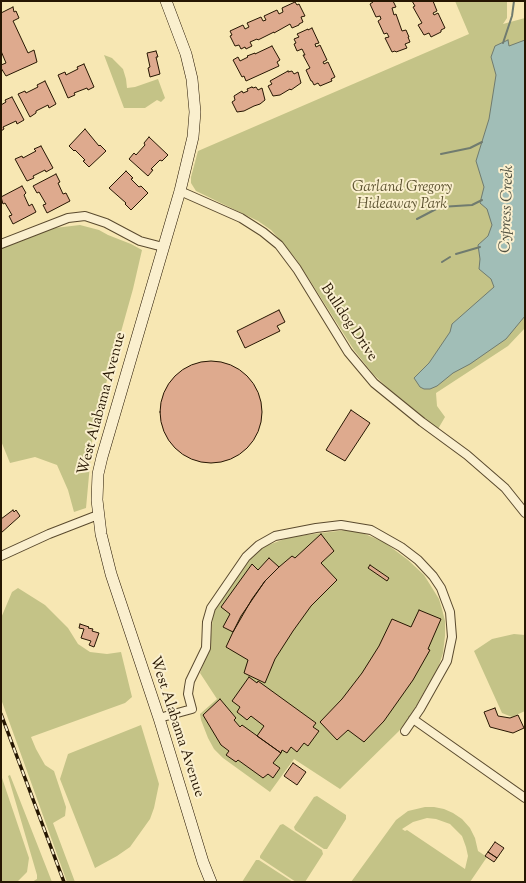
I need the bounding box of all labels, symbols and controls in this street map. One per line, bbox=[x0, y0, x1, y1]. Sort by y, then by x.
water label: Cypress Creek bbox=[497, 165, 519, 253]
park label: Garland Gregory Hideaway Park bbox=[352, 179, 452, 214]
street label: Bulldog Drive bbox=[316, 281, 380, 365]
street label: West Alabama Avenue bbox=[75, 331, 131, 477]
street label: West Alabama Avenue bbox=[145, 654, 207, 800]

